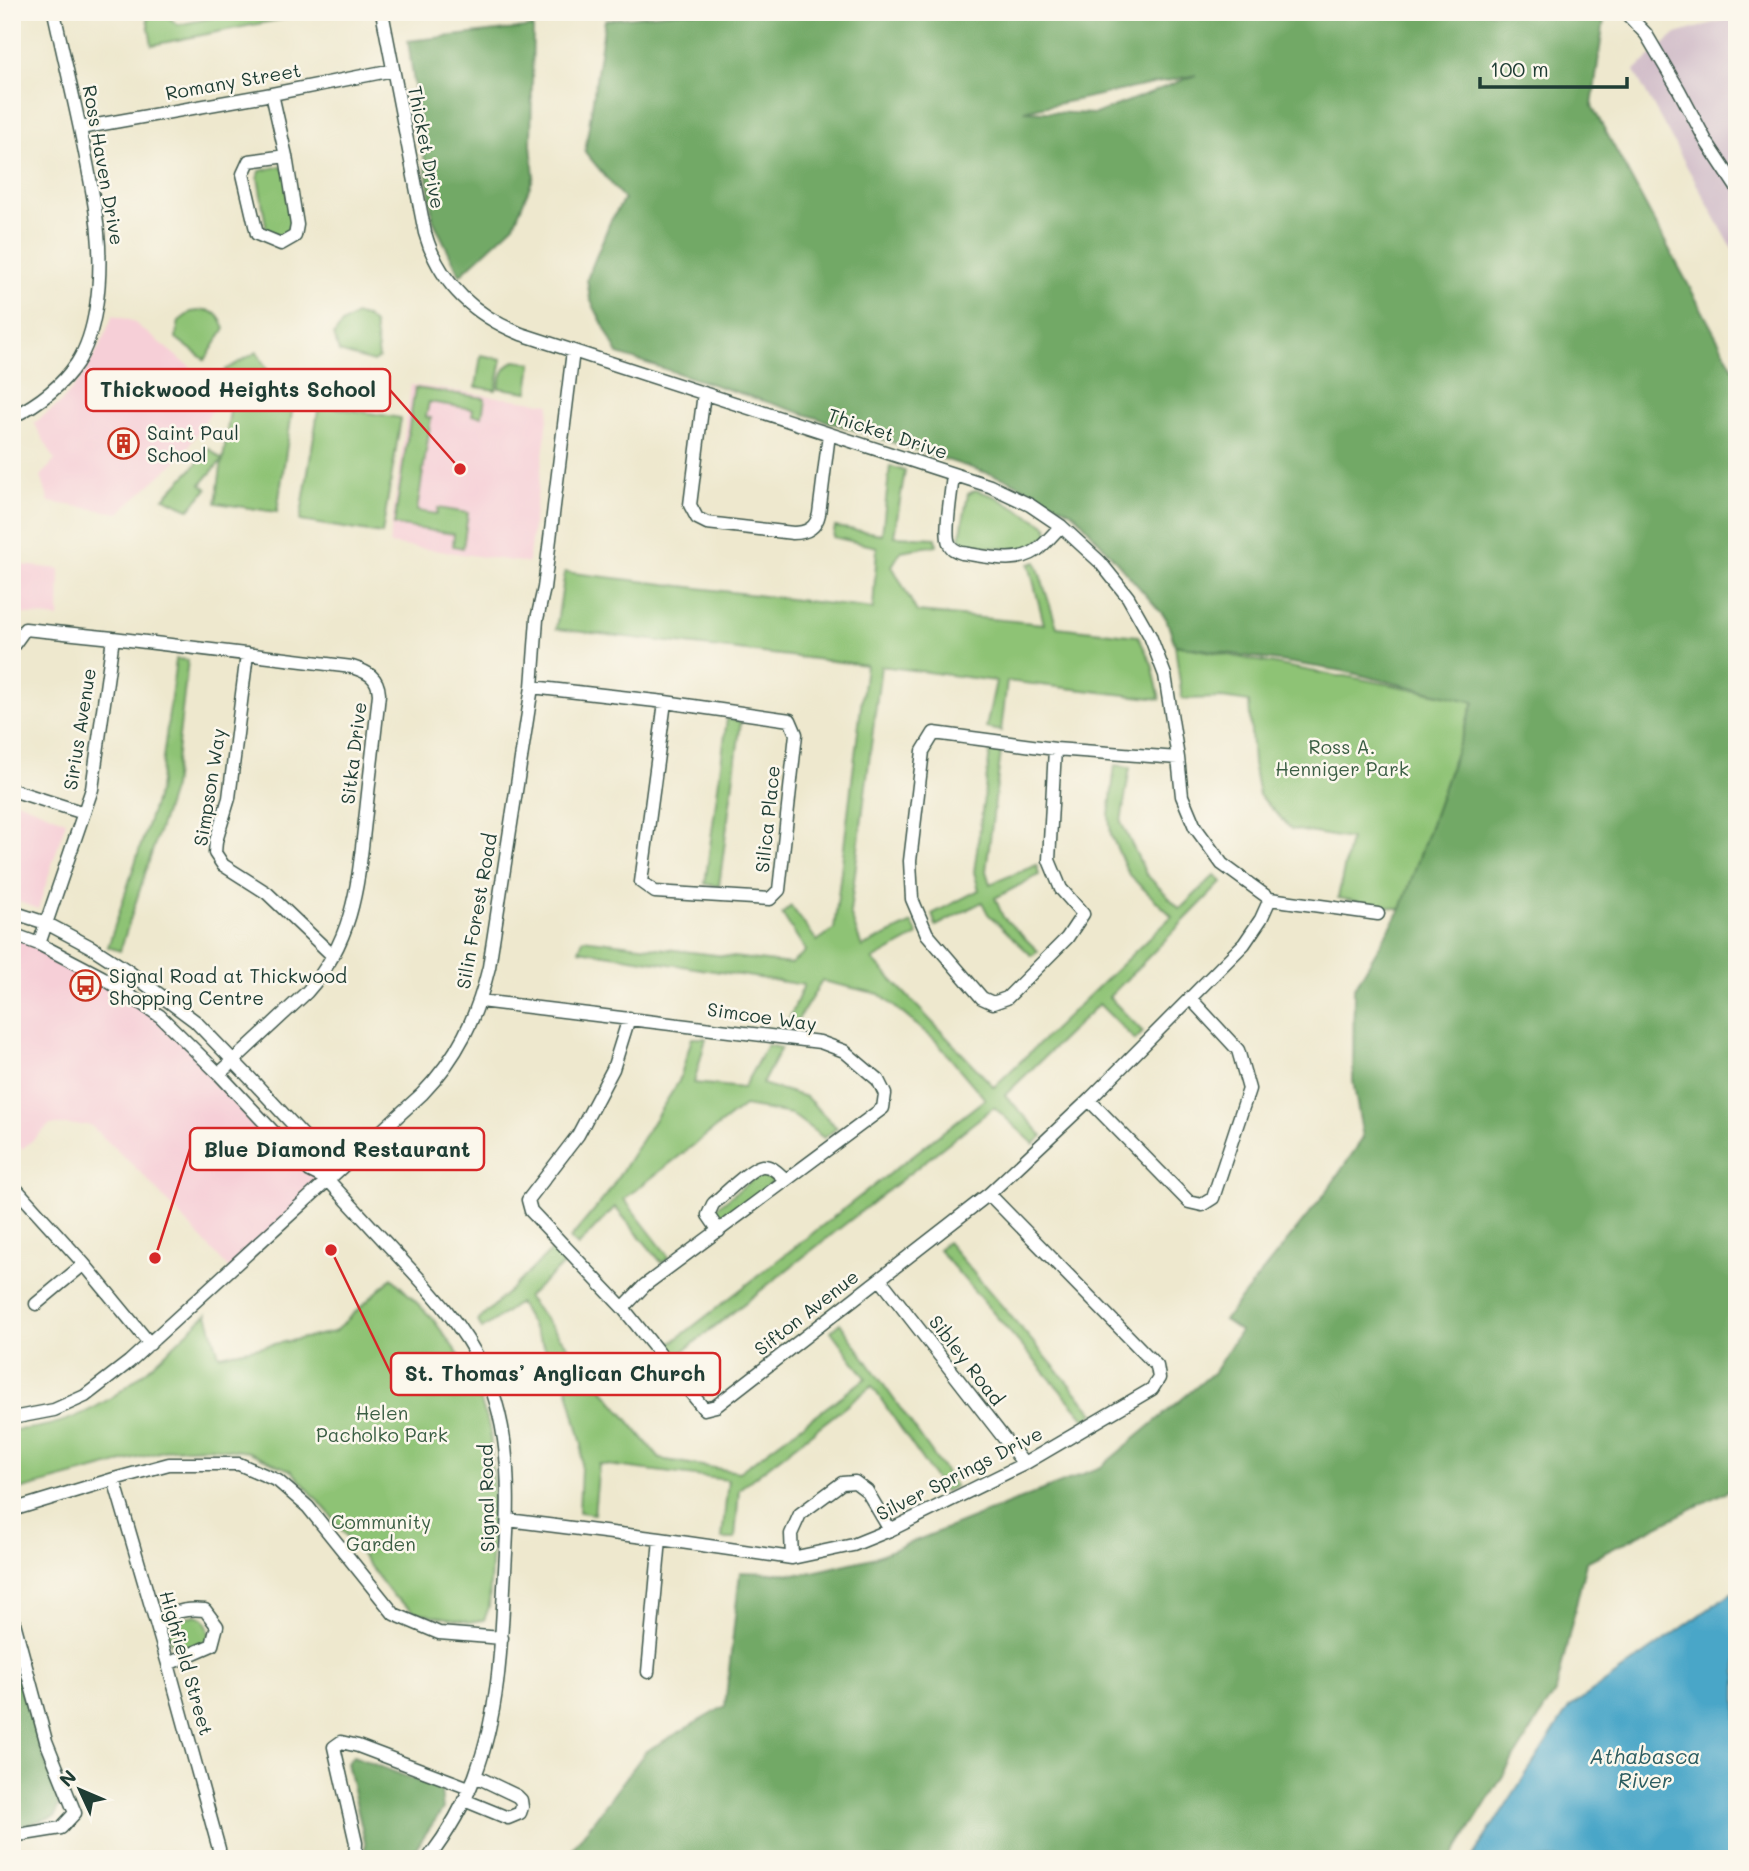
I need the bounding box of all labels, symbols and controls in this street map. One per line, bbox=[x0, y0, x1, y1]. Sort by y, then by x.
scale bar bbox=[1480, 46, 1626, 90]
text: 100 m bbox=[1490, 55, 1549, 82]
street label: Romany Street bbox=[163, 57, 303, 105]
street label: Ross Haven Drive bbox=[78, 83, 130, 247]
street label: Thicket Drive bbox=[403, 83, 451, 211]
callout: Thickwood Heights School bbox=[86, 369, 390, 411]
text: Thickwood Heights School bbox=[100, 375, 376, 402]
street label: Thicket Drive bbox=[825, 402, 951, 464]
place label: Saint Paul School bbox=[147, 420, 239, 467]
building icon: Saint Paul School bbox=[107, 426, 141, 460]
street label: Sirius Avenue bbox=[57, 666, 101, 792]
street label: Sitka Drive bbox=[334, 700, 372, 806]
street label: Simpson Way bbox=[187, 726, 231, 848]
park label: Ross A. Henniger Park bbox=[1275, 734, 1409, 781]
street label: Silica Place bbox=[749, 764, 785, 874]
street label: Silin Forest Road bbox=[450, 831, 502, 991]
place label: Signal Road at Thickwood Shopping Centre bbox=[109, 963, 347, 1010]
bus stop icon: Signal Road at Thickwood Shopping Centre bbox=[69, 969, 103, 1003]
street label: Simcoe Way bbox=[706, 996, 818, 1036]
callout: Blue Diamond Restaurant bbox=[190, 1128, 484, 1170]
text: Blue Diamond Restaurant bbox=[204, 1135, 470, 1162]
street label: Sifton Avenue bbox=[749, 1263, 863, 1361]
street label: Sibley Road bbox=[924, 1310, 1010, 1410]
callout: St. Thomas’ Anglican Church bbox=[391, 1353, 720, 1395]
text: St. Thomas’ Anglican Church bbox=[405, 1359, 705, 1386]
park label: Helen Pacholko Park bbox=[316, 1400, 448, 1447]
street label: Silver Springs Drive bbox=[872, 1420, 1046, 1526]
street label: Signal Road bbox=[473, 1444, 499, 1552]
park label: Community Garden bbox=[331, 1509, 431, 1556]
street label: Highfield Street bbox=[154, 1588, 220, 1738]
water label: Athabasca River bbox=[1590, 1742, 1700, 1793]
north arrow bbox=[46, 1756, 116, 1826]
text: N bbox=[53, 1764, 81, 1792]

